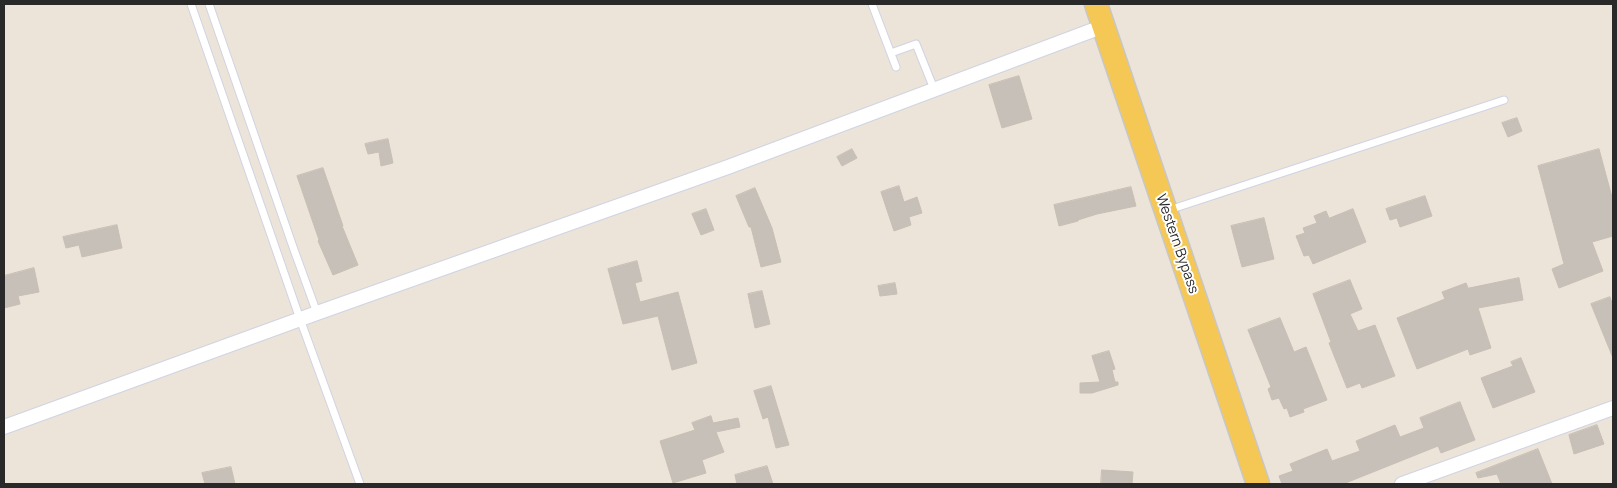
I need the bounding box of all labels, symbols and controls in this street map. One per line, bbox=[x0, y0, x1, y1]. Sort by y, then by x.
street label: Western Bypass bbox=[1152, 192, 1202, 296]

